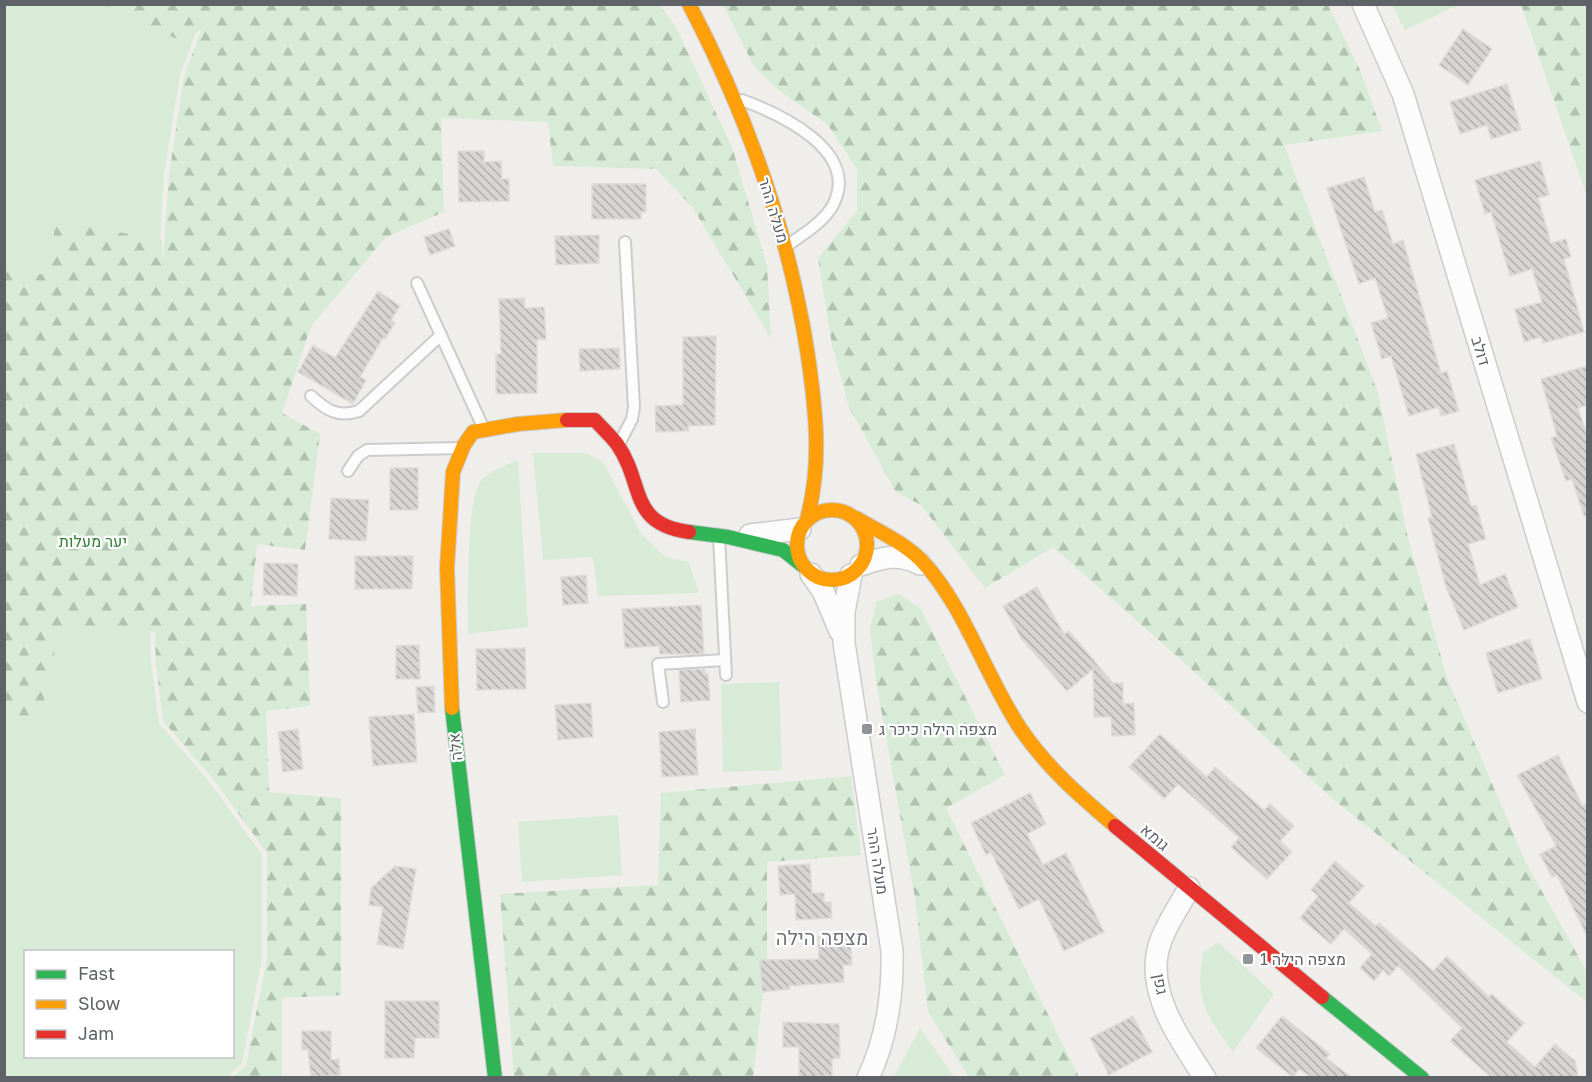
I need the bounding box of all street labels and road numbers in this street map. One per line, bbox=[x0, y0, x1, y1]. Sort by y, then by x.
street label: מעלה ההר bbox=[755, 175, 793, 245]
street label: דולב bbox=[1467, 334, 1495, 368]
street label: אלה bbox=[444, 732, 466, 762]
street label: גומא bbox=[1137, 819, 1173, 855]
street label: מעלה ההר bbox=[863, 826, 893, 896]
street label: גפן bbox=[1149, 972, 1173, 996]

